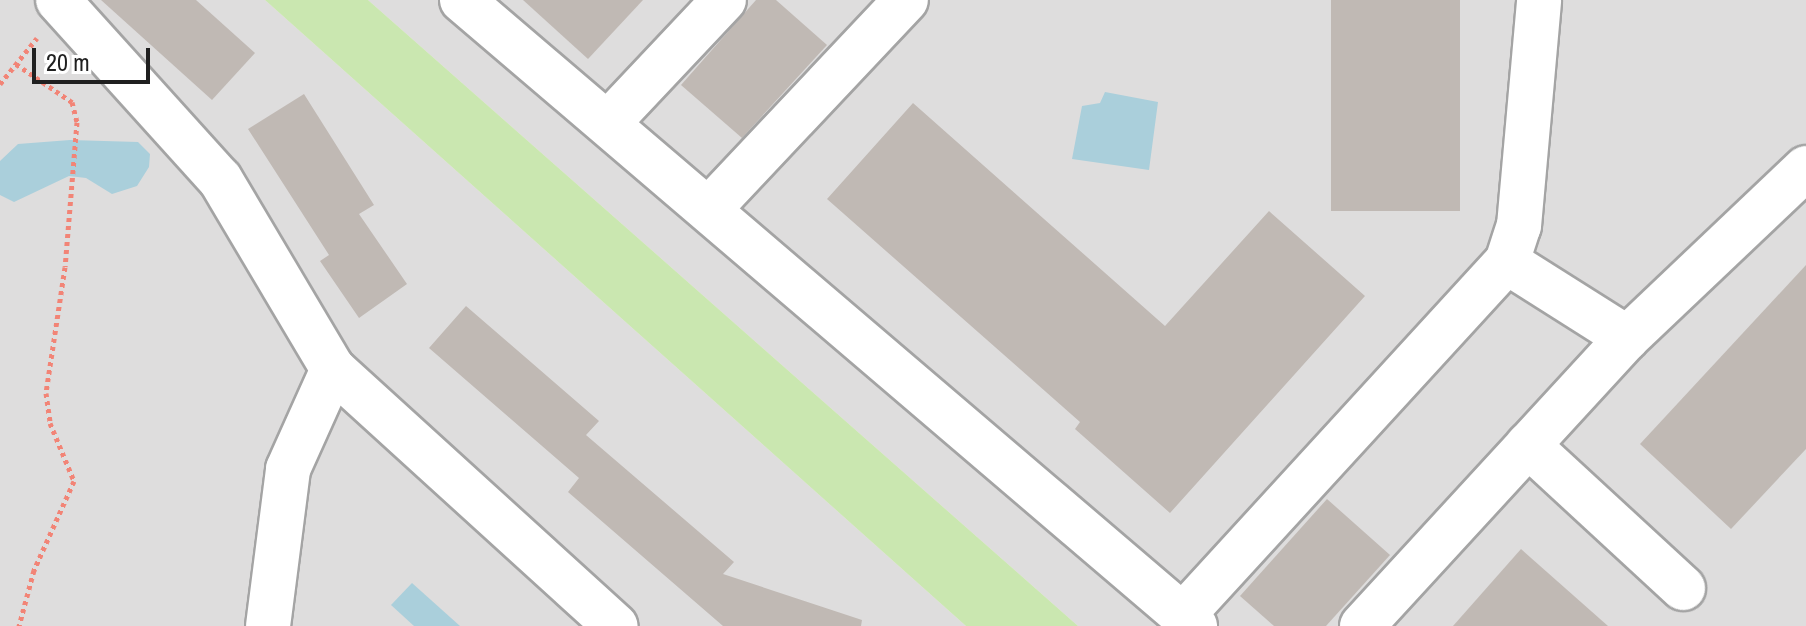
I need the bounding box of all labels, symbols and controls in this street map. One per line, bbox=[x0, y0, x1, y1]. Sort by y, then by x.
scale bar bbox=[36, 32, 154, 82]
text: 20 m bbox=[46, 46, 90, 78]

